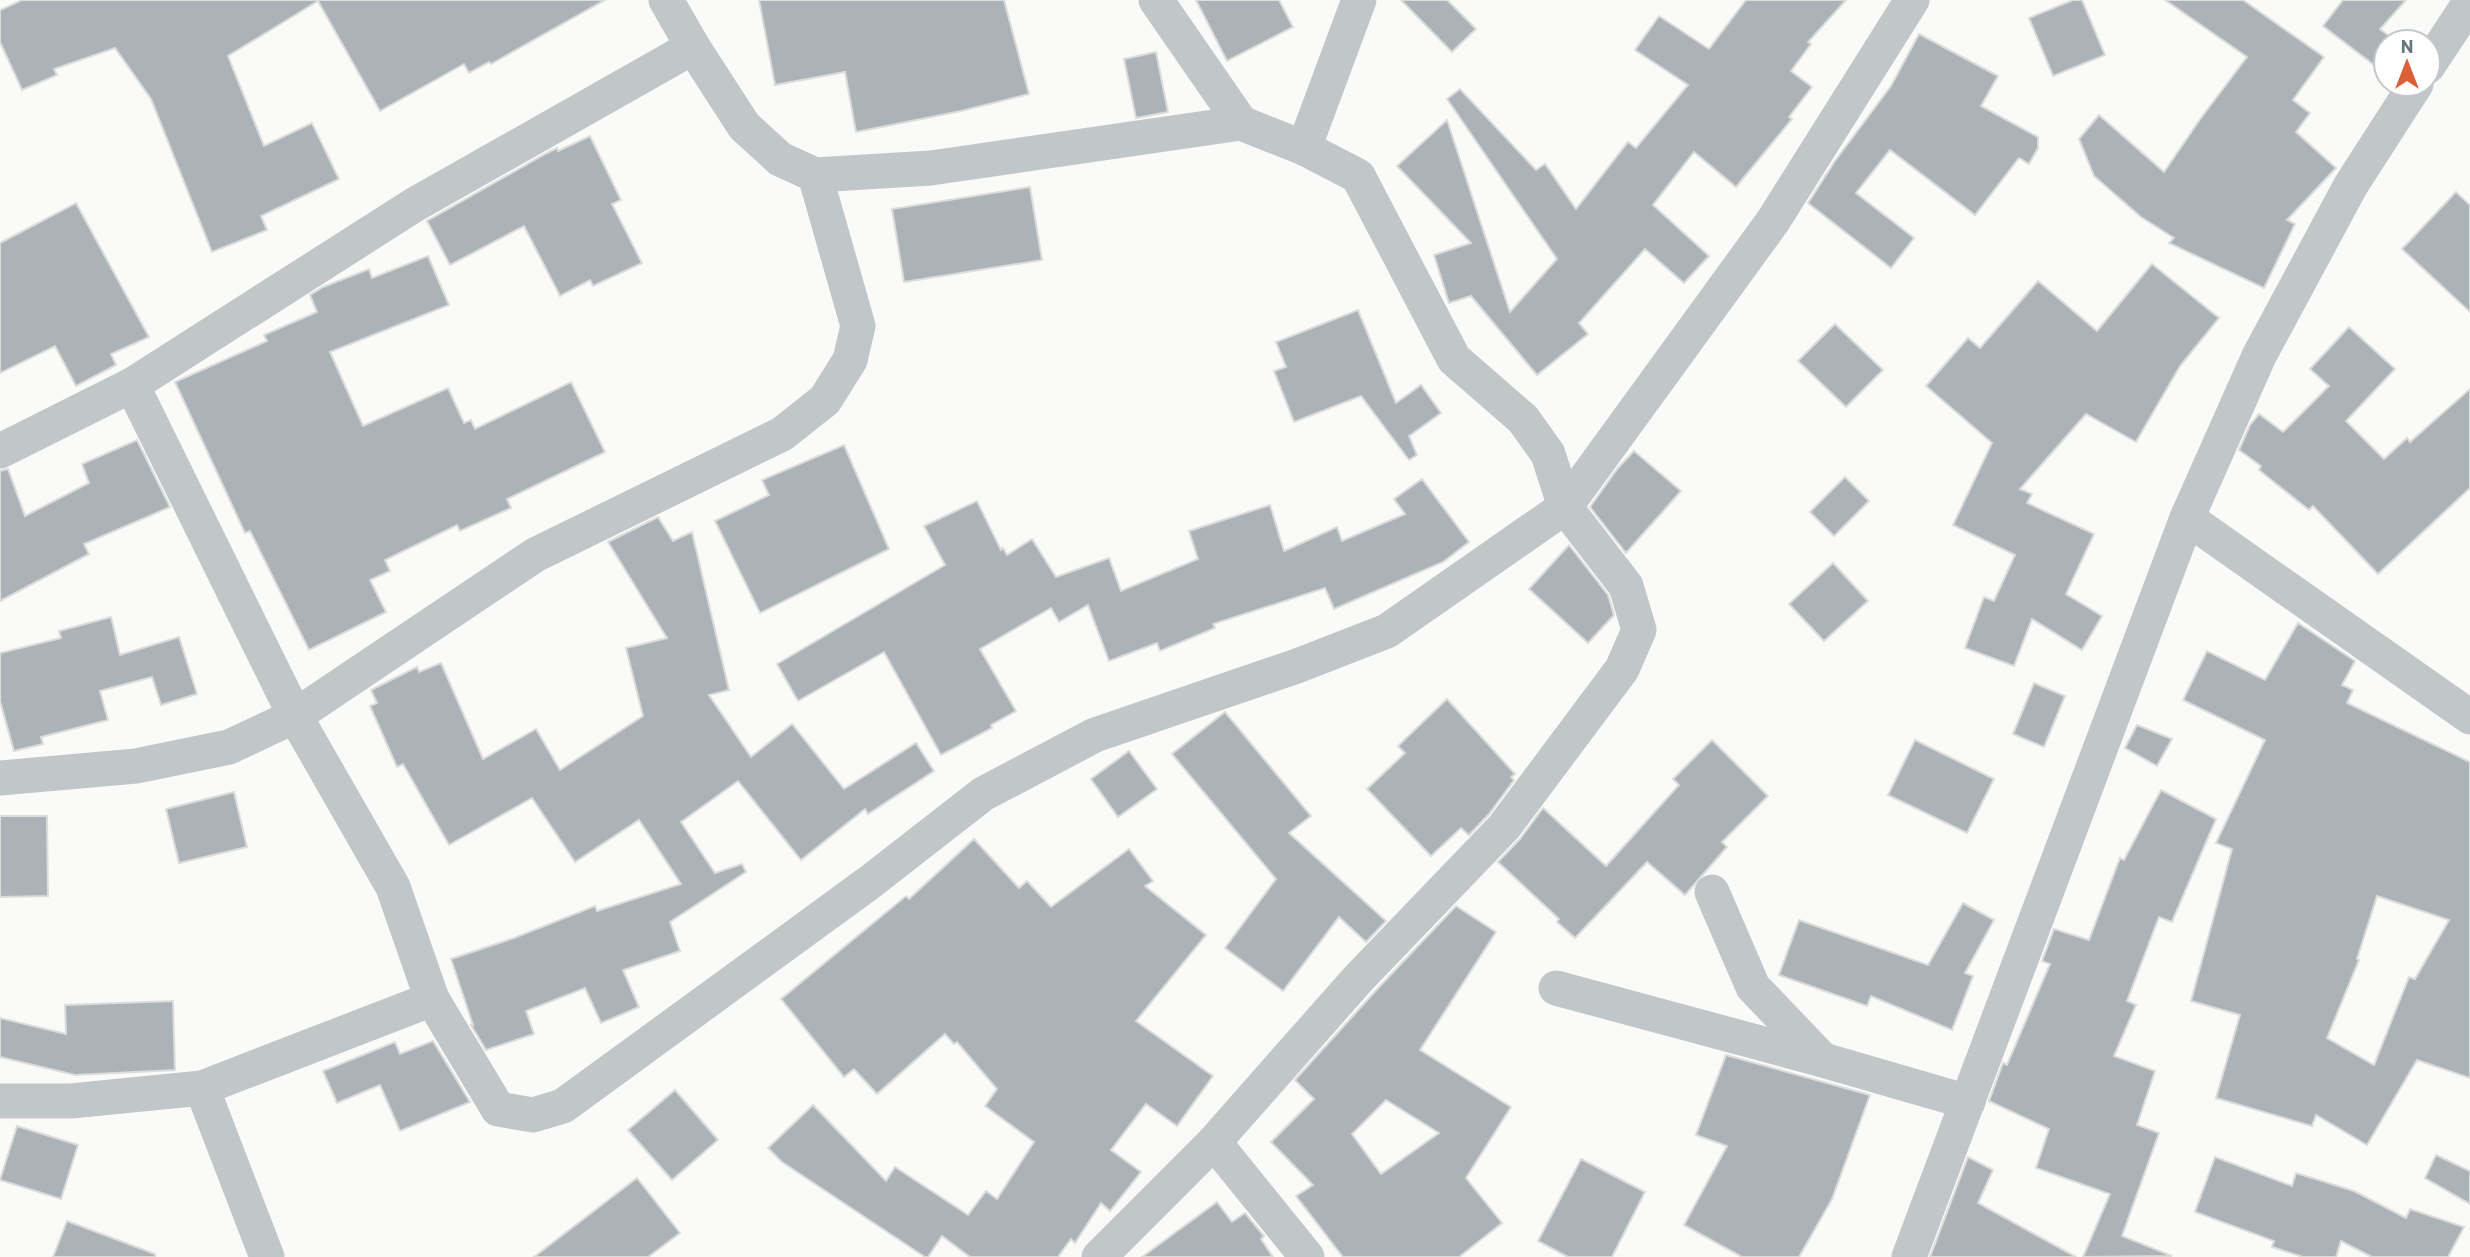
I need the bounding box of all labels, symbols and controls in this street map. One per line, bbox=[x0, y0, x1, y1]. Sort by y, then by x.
north arrow bbox=[2372, 28, 2442, 98]
text: N bbox=[2401, 34, 2413, 57]

